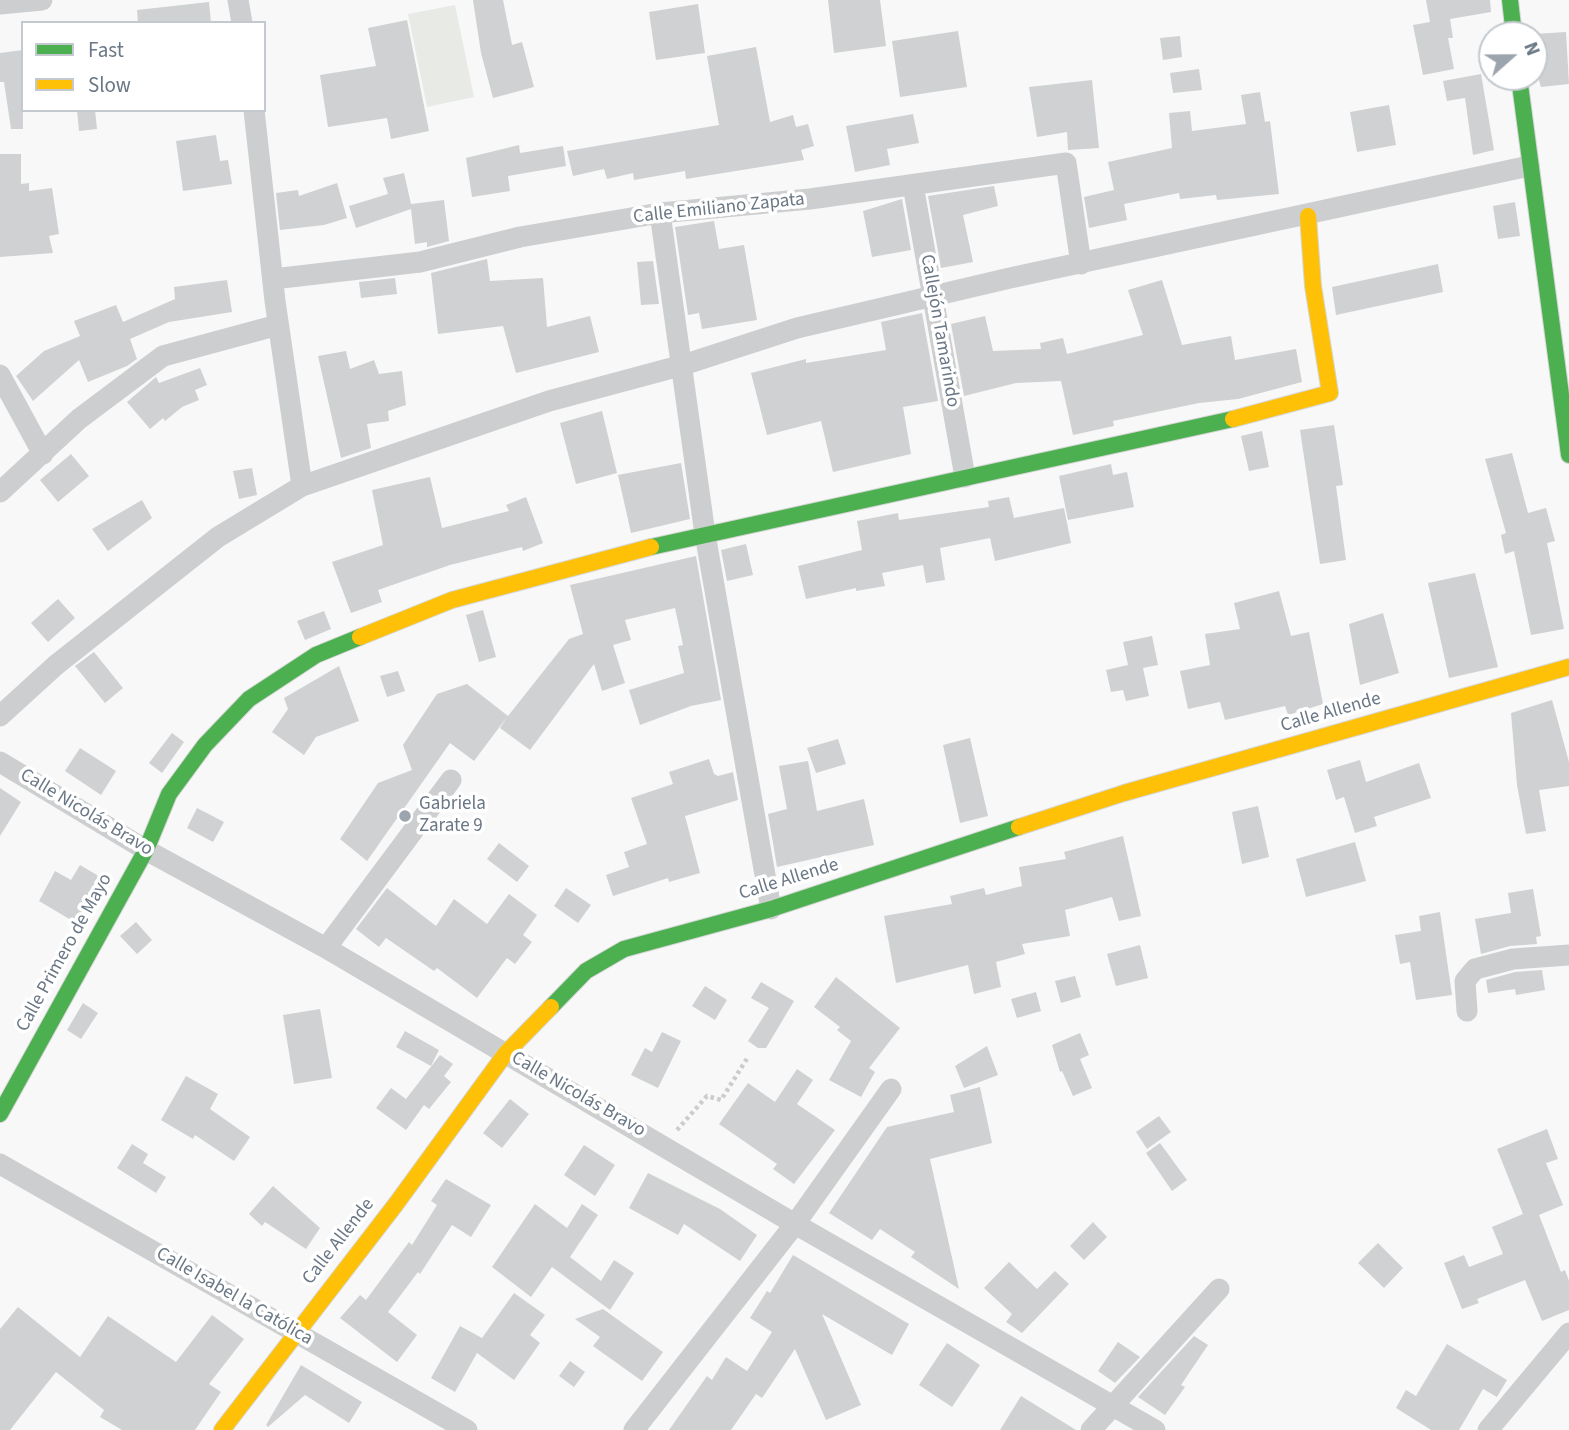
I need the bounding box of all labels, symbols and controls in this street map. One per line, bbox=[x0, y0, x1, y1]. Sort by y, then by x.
legend bbox=[21, 21, 266, 112]
north arrow bbox=[1478, 21, 1548, 91]
text: Fast bbox=[88, 35, 124, 65]
text: N bbox=[1516, 38, 1546, 60]
text: Slow bbox=[88, 70, 131, 100]
street label: Calle Emiliano Zapata bbox=[632, 189, 806, 229]
street label: Callejón Tamarindo bbox=[914, 253, 964, 409]
street label: Calle Allende bbox=[1278, 688, 1384, 738]
street label: Calle Nicolás Bravo bbox=[15, 764, 157, 862]
place label: Gabriela Zarate 9 bbox=[419, 794, 486, 838]
marker: Gabriela Zarate 9 bbox=[397, 808, 413, 824]
street label: Calle Allende bbox=[736, 854, 842, 906]
street label: Calle Primero de Mayo bbox=[12, 870, 118, 1036]
street label: Calle Nicolás Bravo bbox=[507, 1047, 649, 1143]
street label: Calle Allende bbox=[298, 1194, 380, 1290]
street label: Calle Isabel la Católica bbox=[152, 1243, 316, 1351]

